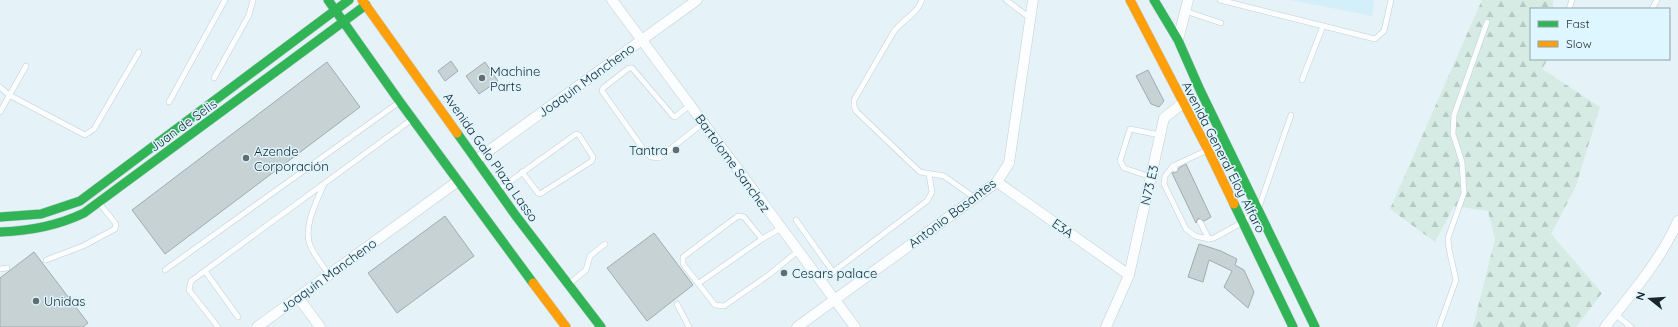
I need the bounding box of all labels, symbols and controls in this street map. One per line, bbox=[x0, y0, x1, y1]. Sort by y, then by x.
legend bbox=[1530, 8, 1670, 60]
text: Fast bbox=[1566, 16, 1590, 31]
text: Slow bbox=[1566, 36, 1592, 51]
street label: Joaquin Mancheno bbox=[535, 40, 637, 120]
place label: Machine Parts bbox=[490, 63, 540, 94]
marker: Machine Parts bbox=[477, 73, 487, 83]
street label: Avenida General Eloy Alfaro bbox=[1179, 79, 1269, 236]
street label: Avenida Galo Plaza Lasso bbox=[440, 89, 542, 225]
street label: Juan de Selis bbox=[146, 95, 220, 155]
street label: Bartolome Sanchez bbox=[692, 111, 774, 215]
place label: Tantra bbox=[629, 142, 668, 158]
place label: Azende Corporación bbox=[254, 143, 329, 174]
marker: Tantra bbox=[671, 145, 681, 155]
marker: Azende Corporación bbox=[241, 153, 251, 163]
street label: N73 E3 bbox=[1137, 163, 1161, 207]
street label: Antonio Basantes bbox=[905, 175, 999, 251]
street label: E3A bbox=[1049, 215, 1077, 241]
street label: Joaquin Mancheno bbox=[277, 235, 379, 315]
place label: Cesars palace bbox=[792, 265, 877, 281]
marker: Cesars palace bbox=[779, 268, 789, 278]
north arrow bbox=[1630, 279, 1670, 319]
text: N bbox=[1633, 290, 1648, 302]
place label: Unidas bbox=[44, 293, 85, 309]
marker: Unidas bbox=[31, 296, 41, 306]

